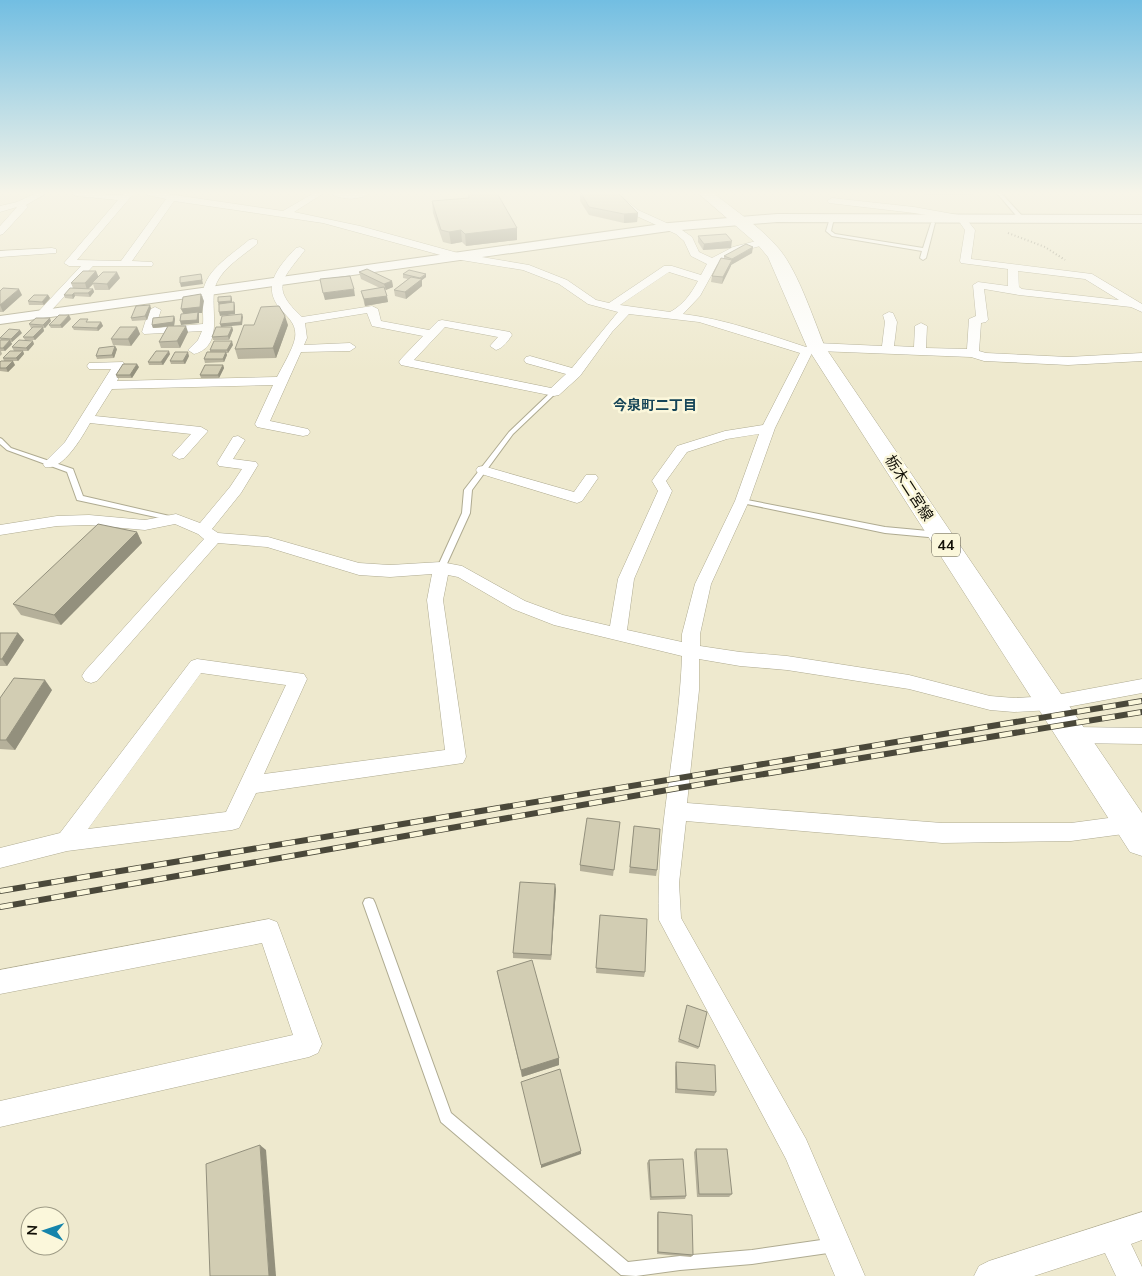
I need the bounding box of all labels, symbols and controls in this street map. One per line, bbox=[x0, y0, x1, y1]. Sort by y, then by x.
district label: 今泉町二丁目 bbox=[613, 396, 697, 414]
street label: 栃木二宮線 bbox=[881, 451, 938, 524]
road number: 44 bbox=[932, 534, 960, 556]
north arrow bbox=[20, 1206, 70, 1256]
text: N bbox=[23, 1225, 41, 1236]

